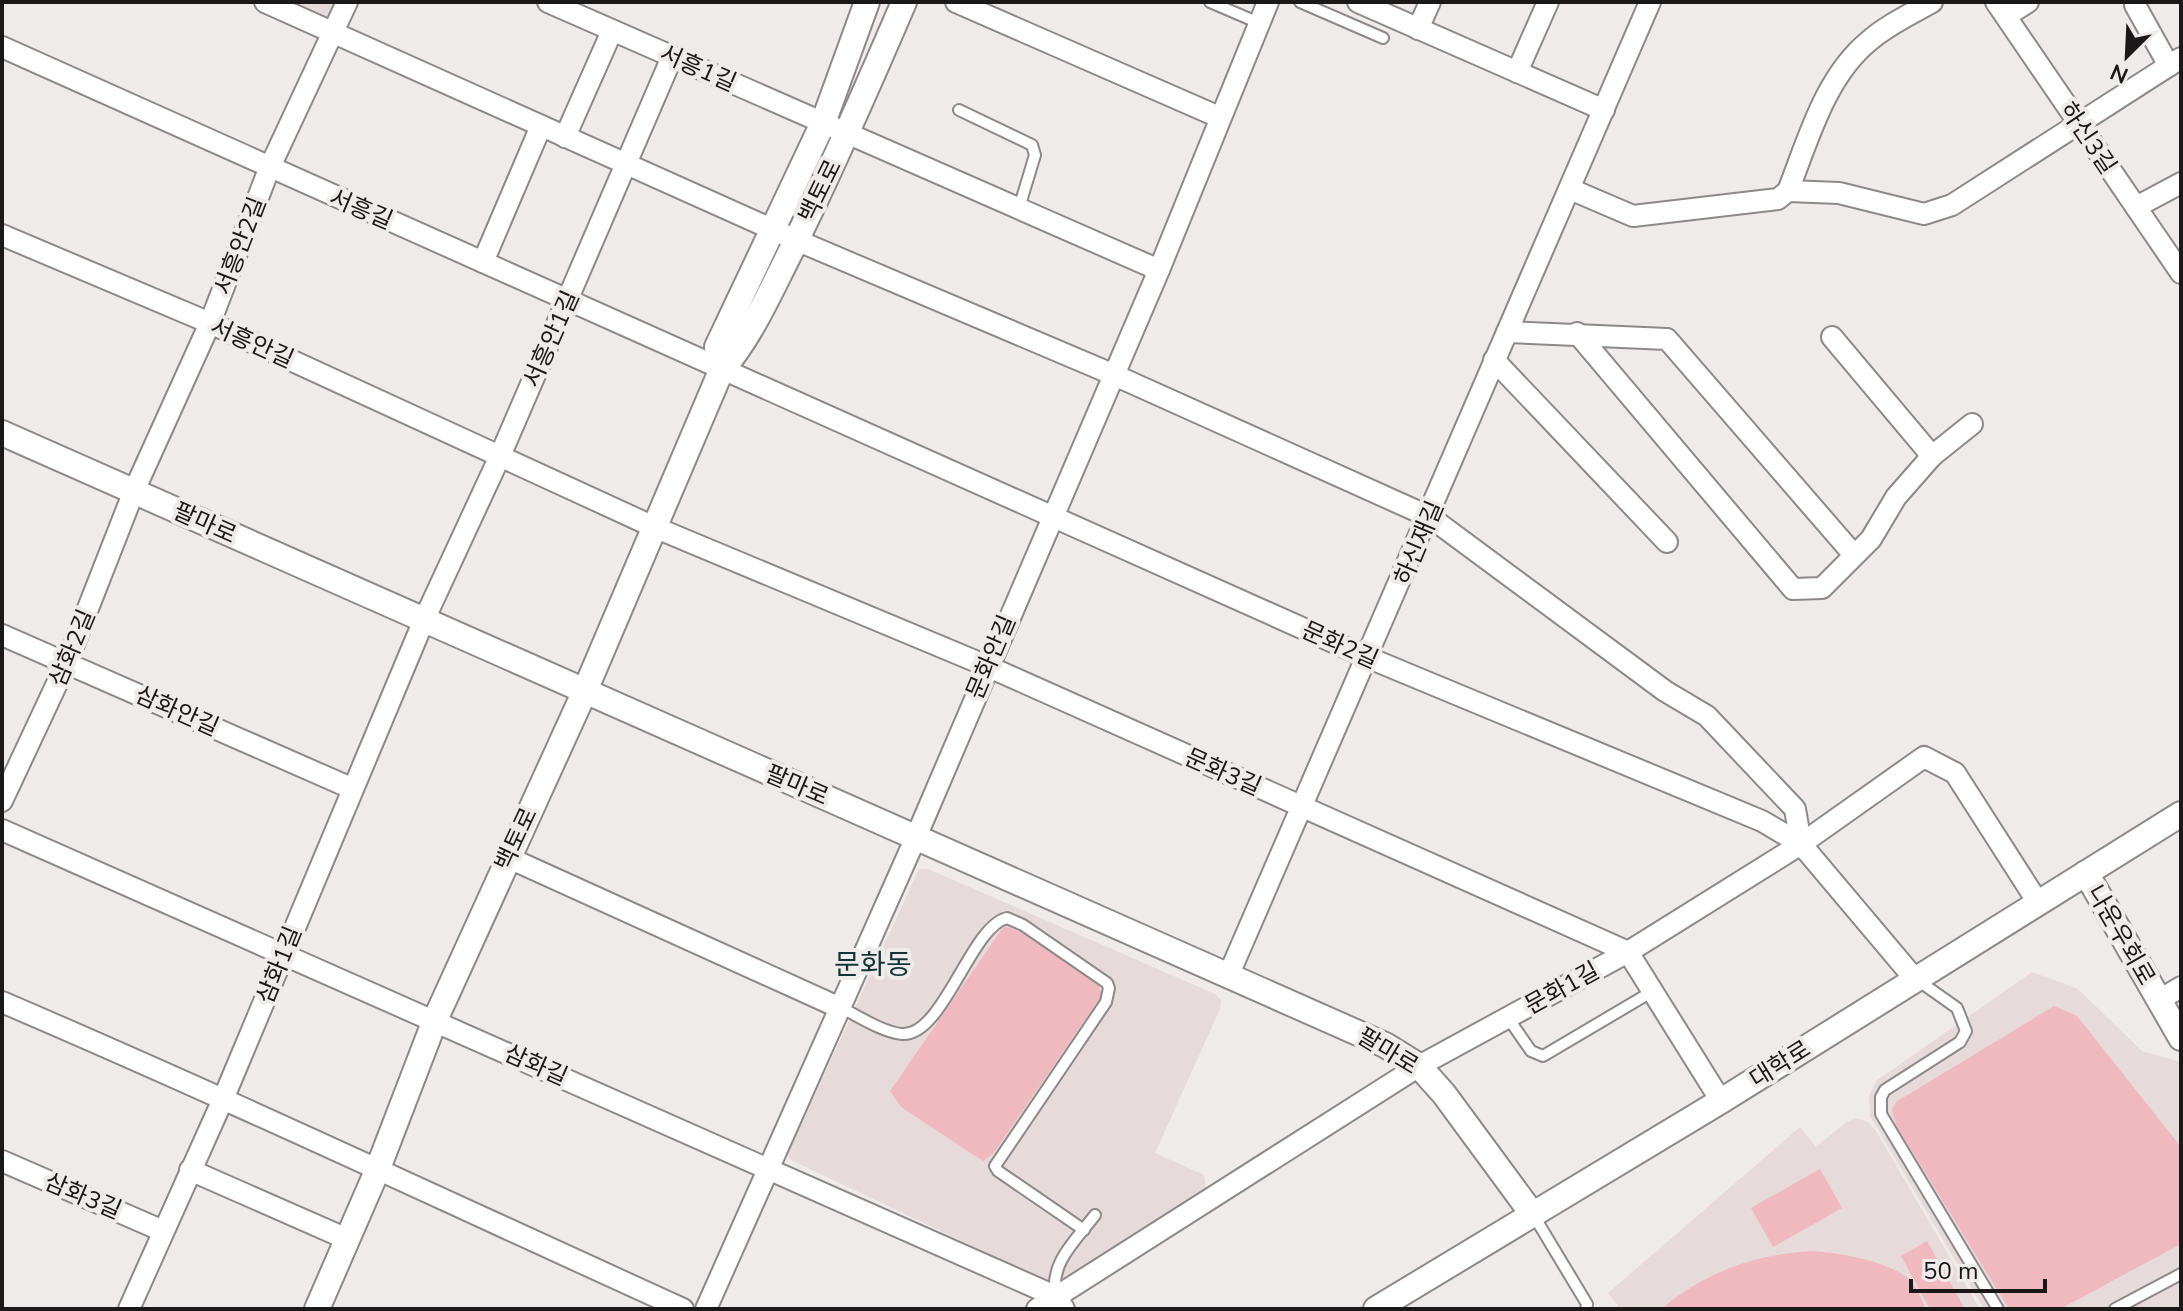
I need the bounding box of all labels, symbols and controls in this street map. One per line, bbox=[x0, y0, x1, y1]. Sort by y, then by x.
north arrow bbox=[2087, 16, 2167, 96]
street label: 서흥1길 bbox=[655, 37, 741, 99]
text: N bbox=[2106, 56, 2133, 90]
street label: 하신3길 bbox=[2052, 96, 2124, 180]
street label: 백토로 bbox=[791, 154, 849, 228]
street label: 서흥길 bbox=[324, 181, 398, 237]
street label: 서흥안2길 bbox=[207, 192, 273, 300]
street label: 서흥안1길 bbox=[515, 286, 587, 392]
street label: 서흥안길 bbox=[205, 310, 299, 376]
street label: 팔마로 bbox=[168, 495, 242, 551]
street label: 하신재길 bbox=[1387, 496, 1451, 590]
street label: 삼화2길 bbox=[42, 605, 102, 691]
street label: 문화안길 bbox=[959, 610, 1023, 704]
street label: 문화2길 bbox=[1297, 614, 1383, 676]
street label: 삼화안길 bbox=[130, 678, 224, 744]
street label: 문화3길 bbox=[1180, 741, 1266, 803]
street label: 팔마로 bbox=[760, 757, 834, 813]
street label: 백토로 bbox=[487, 802, 545, 876]
street label: 나운우회로 bbox=[2080, 879, 2162, 991]
street label: 삼화1길 bbox=[249, 922, 309, 1008]
district label: 문화동 bbox=[834, 946, 912, 984]
street label: 문화1길 bbox=[1519, 954, 1605, 1022]
street label: 팔마로 bbox=[1351, 1020, 1425, 1082]
street label: 대학로 bbox=[1743, 1033, 1817, 1095]
street label: 삼화길 bbox=[499, 1037, 573, 1093]
street label: 삼화3길 bbox=[40, 1166, 126, 1226]
scale bar bbox=[1911, 1243, 2045, 1293]
text: 50 m bbox=[1923, 1255, 1979, 1287]

